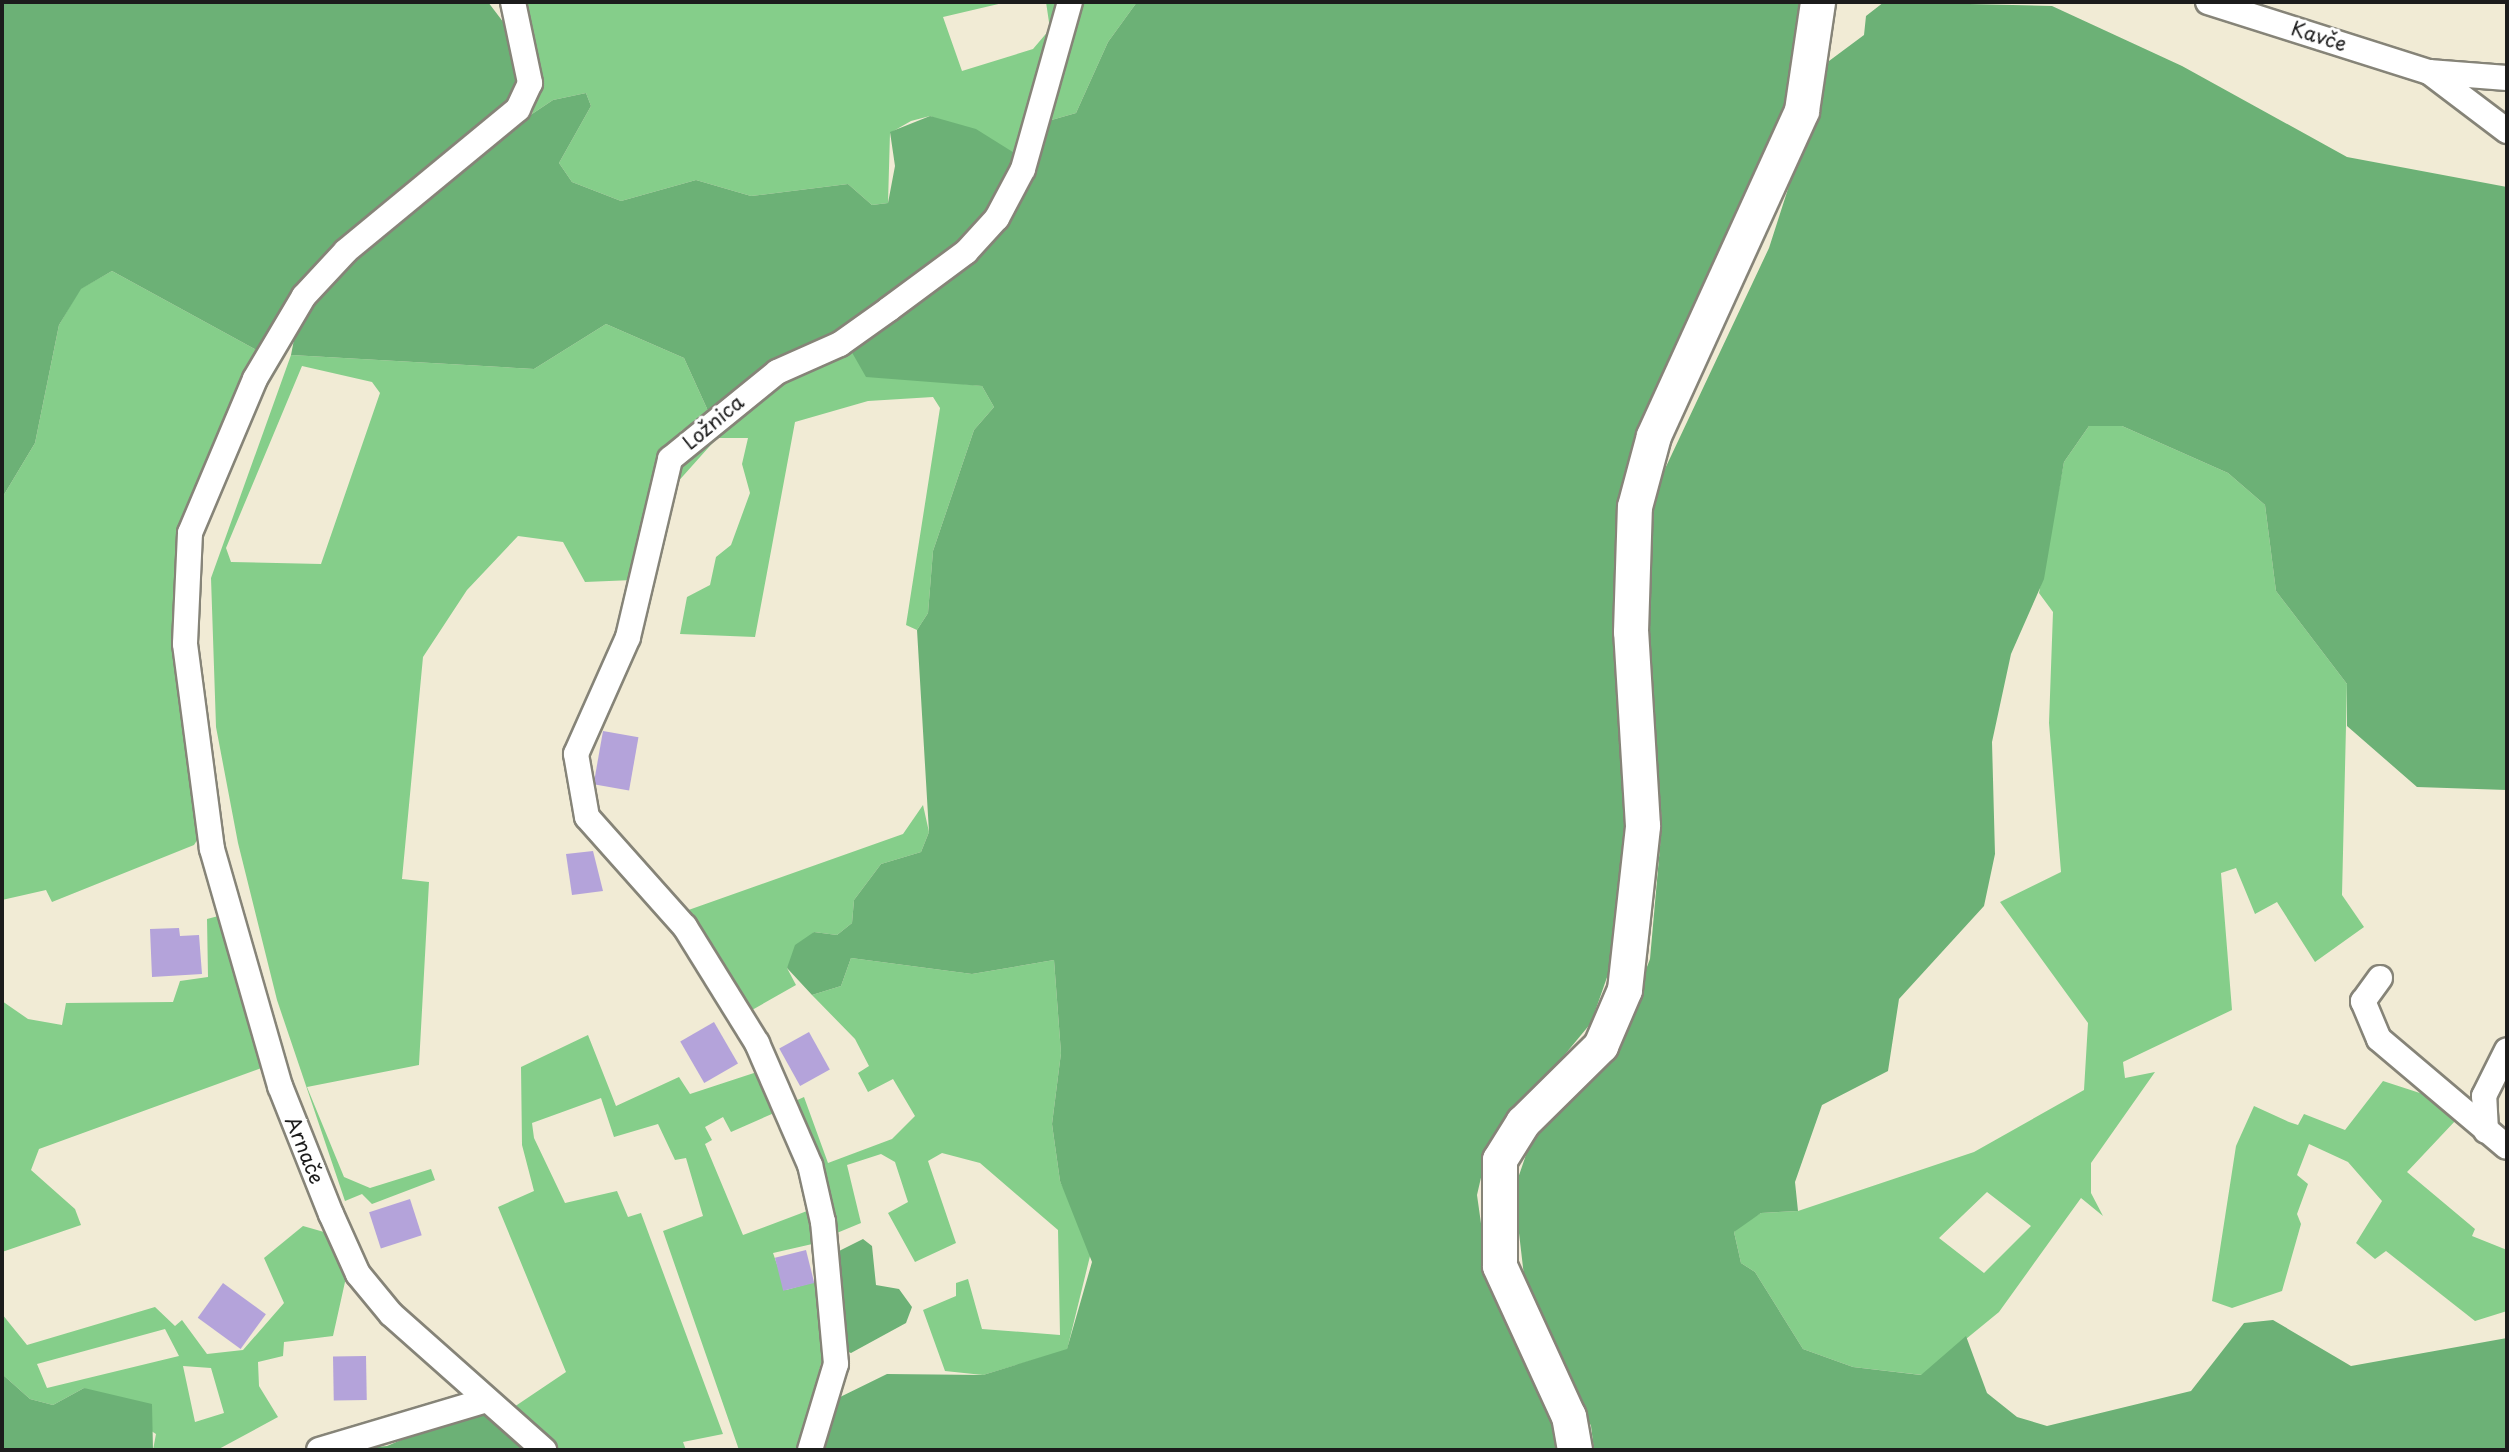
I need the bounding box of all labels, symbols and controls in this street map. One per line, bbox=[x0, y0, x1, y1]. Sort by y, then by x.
street label: Kavče bbox=[2288, 16, 2350, 56]
street label: Ložnica bbox=[678, 390, 748, 454]
street label: Arnače bbox=[281, 1113, 329, 1187]

